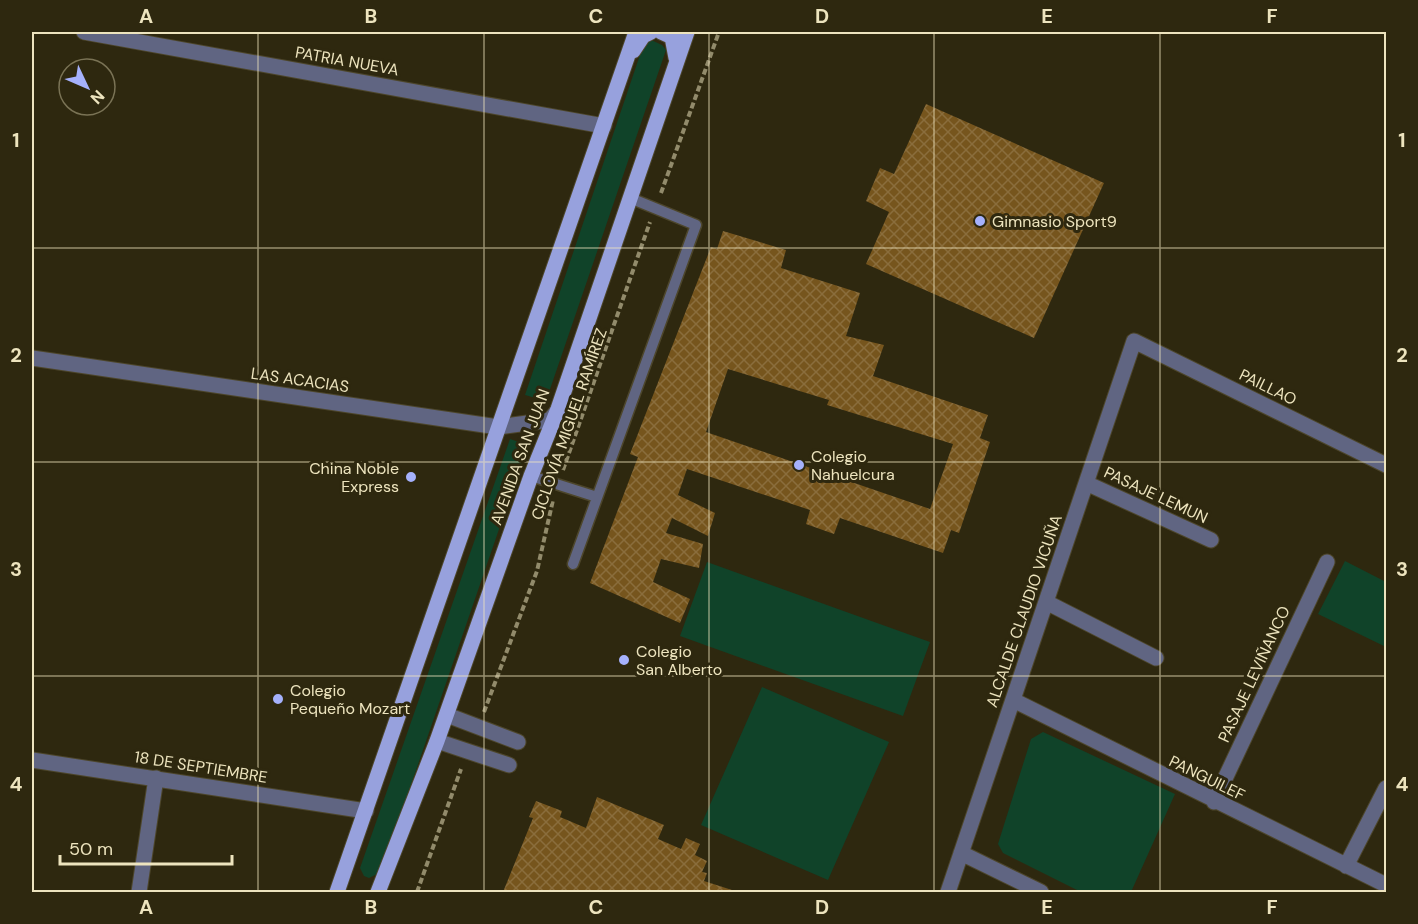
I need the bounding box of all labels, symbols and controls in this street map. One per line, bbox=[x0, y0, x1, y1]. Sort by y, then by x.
text: A bbox=[139, 3, 153, 29]
text: B bbox=[365, 3, 377, 29]
text: C bbox=[589, 3, 603, 29]
text: D bbox=[815, 3, 829, 29]
text: E bbox=[1041, 3, 1053, 29]
text: F bbox=[1266, 3, 1278, 29]
street label: PATRIA NUEVA bbox=[294, 42, 401, 80]
north arrow bbox=[57, 57, 117, 117]
text: N bbox=[86, 86, 109, 109]
text: 1 bbox=[12, 127, 20, 153]
text: 1 bbox=[1398, 127, 1406, 153]
place label: Gimnasio Sport9 bbox=[992, 211, 1117, 232]
marker: Gimnasio Sport9 bbox=[973, 214, 987, 228]
street label: CICLOVÍA MIGUEL RAMÍREZ bbox=[526, 325, 612, 523]
text: 2 bbox=[10, 342, 22, 368]
text: 2 bbox=[1396, 342, 1408, 368]
street label: LAS ACACIAS bbox=[250, 363, 350, 397]
street label: PAILLAO bbox=[1236, 364, 1300, 410]
street label: AVENIDA SAN JUAN bbox=[486, 386, 554, 528]
place label: Colegio Nahuelcura bbox=[811, 446, 895, 485]
place label: China Noble Express bbox=[309, 458, 399, 497]
marker: Colegio Nahuelcura bbox=[792, 458, 806, 472]
street label: PASAJE LEMUN bbox=[1101, 462, 1211, 528]
marker: China Noble Express bbox=[404, 470, 418, 484]
street label: ALCALDE CLAUDIO VICUÑA bbox=[981, 511, 1067, 710]
text: 3 bbox=[10, 556, 22, 582]
text: 3 bbox=[1396, 556, 1408, 582]
street label: PASAJE LEVIÑANCO bbox=[1213, 602, 1295, 746]
place label: Colegio San Alberto bbox=[636, 641, 722, 680]
marker: Colegio San Alberto bbox=[617, 653, 631, 667]
place label: Colegio Pequeño Mozart bbox=[290, 680, 410, 719]
marker: Colegio Pequeño Mozart bbox=[271, 692, 285, 706]
street label: 18 DE SEPTIEMBRE bbox=[133, 746, 269, 788]
street label: PANGUILEF bbox=[1166, 751, 1249, 806]
text: 4 bbox=[10, 771, 23, 797]
text: 4 bbox=[1396, 771, 1409, 797]
scale bar bbox=[60, 828, 232, 866]
text: 50 m bbox=[69, 837, 113, 861]
text: A bbox=[139, 894, 153, 920]
text: B bbox=[365, 894, 377, 920]
text: C bbox=[589, 894, 603, 920]
text: D bbox=[815, 894, 829, 920]
text: E bbox=[1041, 894, 1053, 920]
text: F bbox=[1266, 894, 1278, 920]

